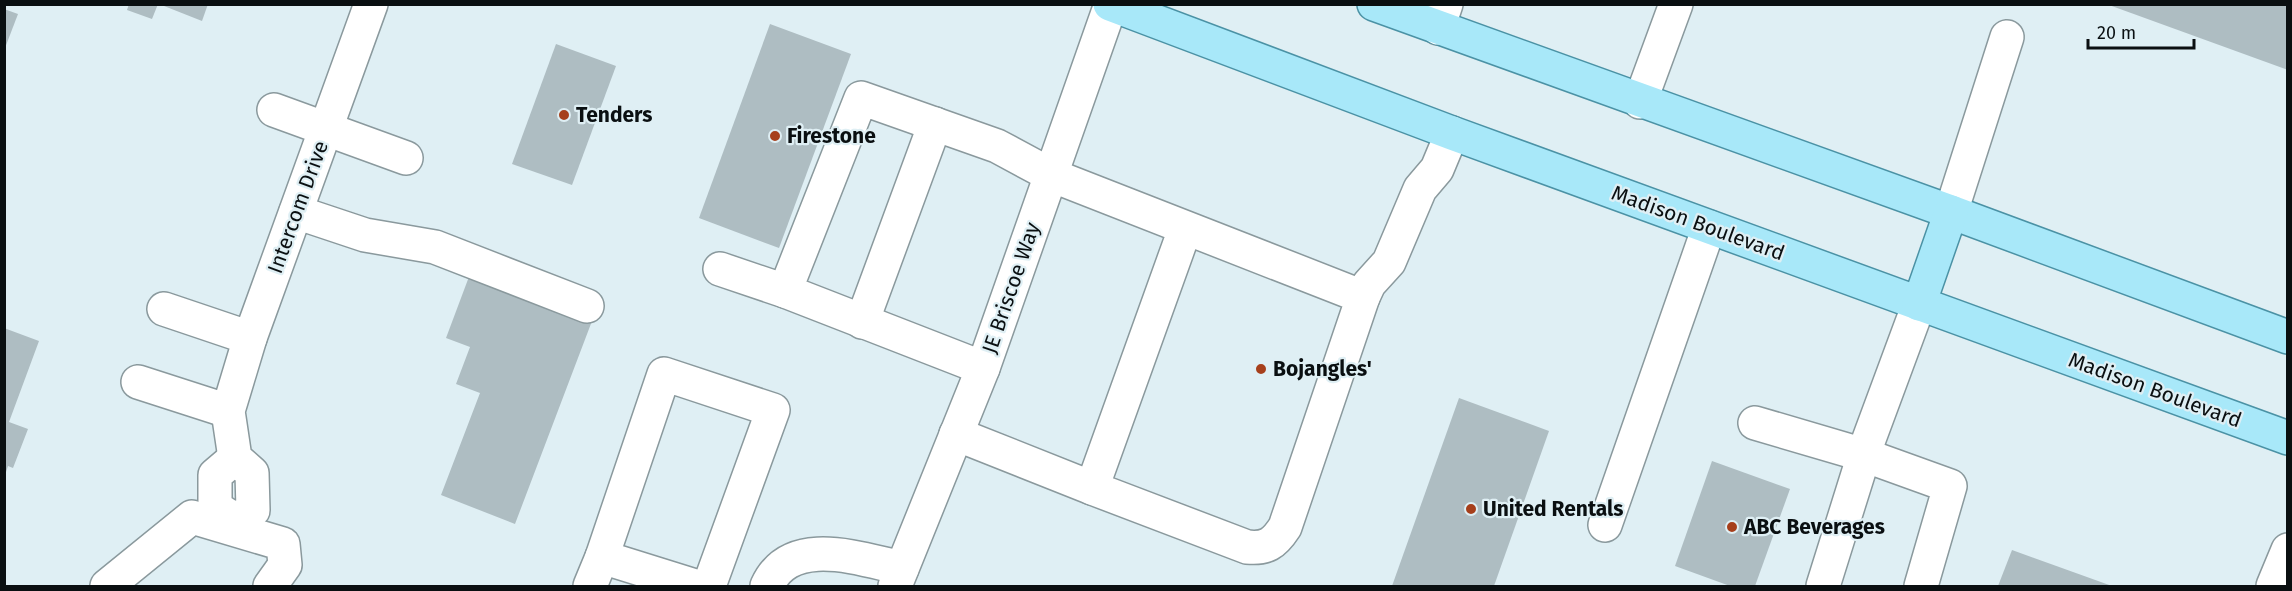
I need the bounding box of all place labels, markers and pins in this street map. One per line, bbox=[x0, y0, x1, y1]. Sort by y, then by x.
place label: Tenders bbox=[576, 102, 652, 128]
marker: Tenders bbox=[557, 108, 571, 122]
place label: Firestone bbox=[787, 123, 876, 149]
marker: Firestone bbox=[768, 129, 782, 143]
place label: Bojangles' bbox=[1273, 356, 1372, 382]
marker: Bojangles' bbox=[1254, 362, 1268, 376]
place label: United Rentals bbox=[1483, 496, 1624, 522]
marker: United Rentals bbox=[1464, 502, 1478, 516]
place label: ABC Beverages bbox=[1743, 514, 1885, 540]
marker: ABC Beverages bbox=[1725, 520, 1739, 534]

